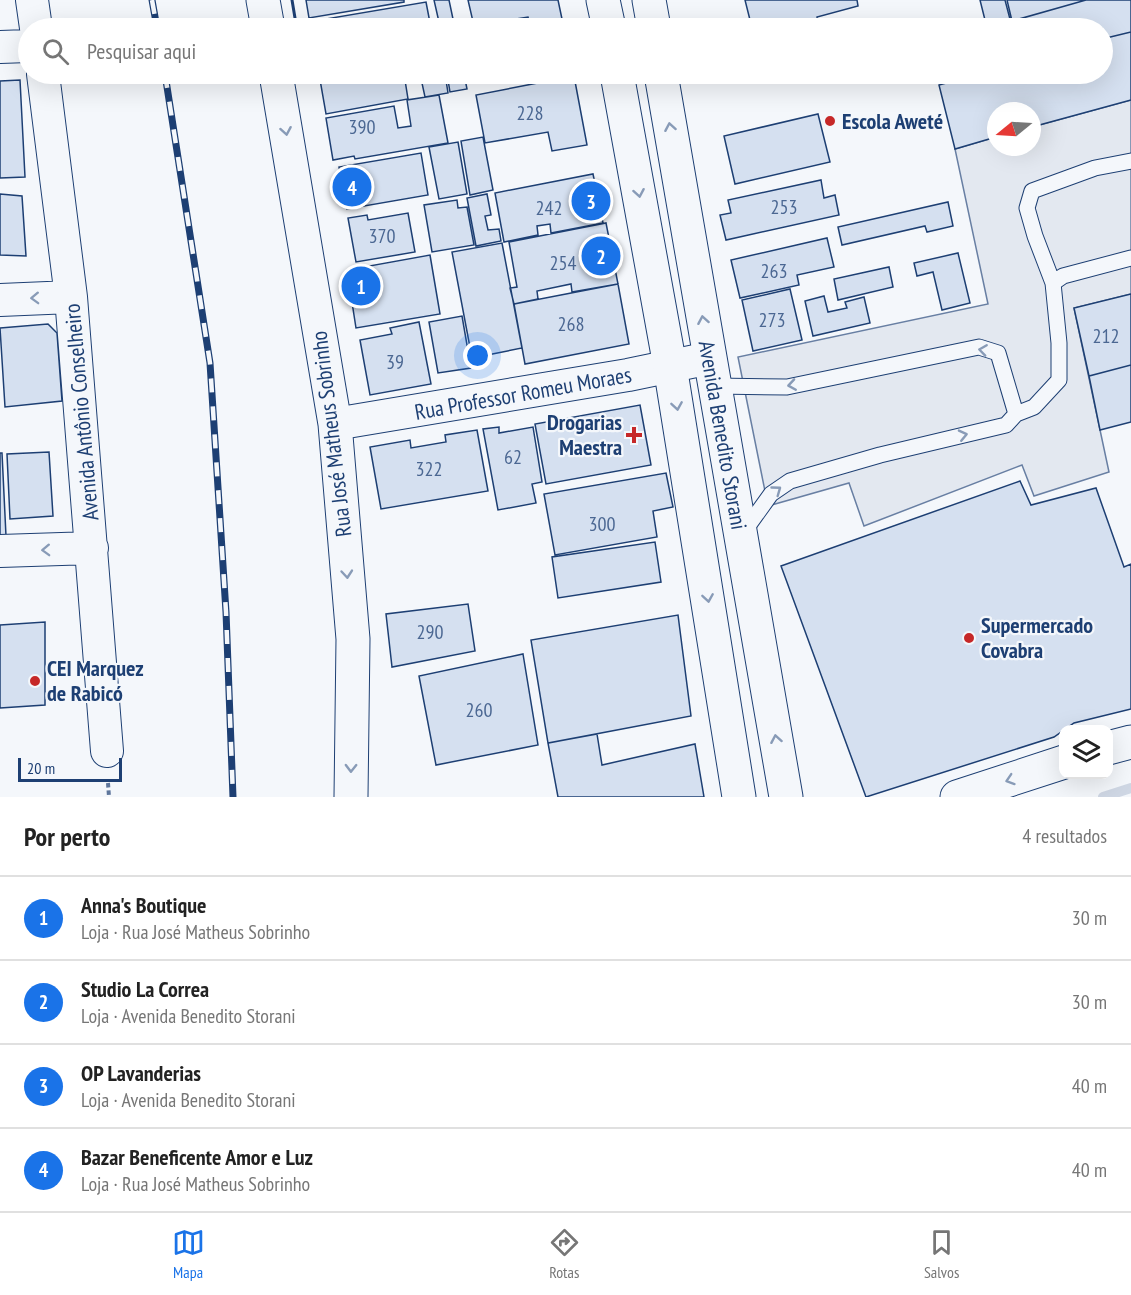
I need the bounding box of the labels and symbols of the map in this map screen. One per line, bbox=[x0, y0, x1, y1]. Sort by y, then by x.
house number: 228 bbox=[517, 100, 544, 126]
north arrow bbox=[987, 102, 1041, 156]
place label: Escola Aweté bbox=[842, 107, 943, 135]
house number: 390 bbox=[349, 114, 376, 140]
marker: Escola Aweté bbox=[823, 114, 837, 128]
one-way arrow bbox=[665, 123, 677, 132]
one-way arrow bbox=[279, 127, 291, 136]
pin: 4 bbox=[332, 164, 372, 210]
pin: 3 bbox=[572, 178, 610, 224]
one-way arrow bbox=[632, 188, 644, 198]
house number: 253 bbox=[771, 194, 798, 220]
house number: 242 bbox=[536, 195, 563, 221]
house number: 370 bbox=[369, 223, 396, 249]
pin: 2 bbox=[582, 234, 620, 278]
house number: 254 bbox=[550, 250, 577, 276]
house number: 263 bbox=[761, 258, 788, 284]
pin: 1 bbox=[342, 264, 380, 308]
one-way arrow bbox=[31, 292, 40, 305]
street label: Avenida Antônio Conselheiro bbox=[58, 302, 104, 522]
house number: 273 bbox=[759, 307, 786, 333]
house number: 268 bbox=[558, 311, 585, 337]
one-way arrow bbox=[697, 315, 710, 325]
house number: 212 bbox=[1093, 323, 1120, 349]
street label: Rua José Matheus Sobrinho bbox=[304, 330, 358, 538]
street label: Avenida Benedito Storani bbox=[693, 338, 753, 532]
your location bbox=[463, 341, 492, 370]
one-way arrow bbox=[978, 344, 988, 356]
house number: 39 bbox=[386, 349, 404, 375]
street label: Rua Professor Romeu Moraes bbox=[412, 360, 634, 426]
one-way arrow bbox=[787, 378, 797, 391]
one-way arrow bbox=[670, 401, 682, 410]
place label: Drogarias Maestra bbox=[547, 408, 622, 461]
marker: Drogarias Maestra bbox=[627, 428, 641, 442]
one-way arrow bbox=[958, 429, 968, 442]
house number: 62 bbox=[504, 444, 522, 470]
house number: 322 bbox=[416, 456, 443, 482]
one-way arrow bbox=[771, 486, 782, 497]
house number: 300 bbox=[589, 511, 616, 537]
one-way arrow bbox=[42, 543, 51, 556]
one-way arrow bbox=[340, 569, 353, 578]
one-way arrow bbox=[701, 594, 713, 603]
place label: Supermercado Covabra bbox=[981, 611, 1093, 664]
house number: 290 bbox=[417, 619, 444, 645]
marker: Supermercado Covabra bbox=[962, 631, 976, 645]
place label: CEI Marquez de Rabicó bbox=[47, 654, 144, 707]
marker: CEI Marquez de Rabicó bbox=[28, 674, 42, 688]
house number: 260 bbox=[466, 697, 493, 723]
one-way arrow bbox=[770, 735, 782, 744]
scale bar bbox=[18, 755, 122, 782]
one-way arrow bbox=[345, 764, 357, 773]
one-way arrow bbox=[1005, 772, 1016, 785]

